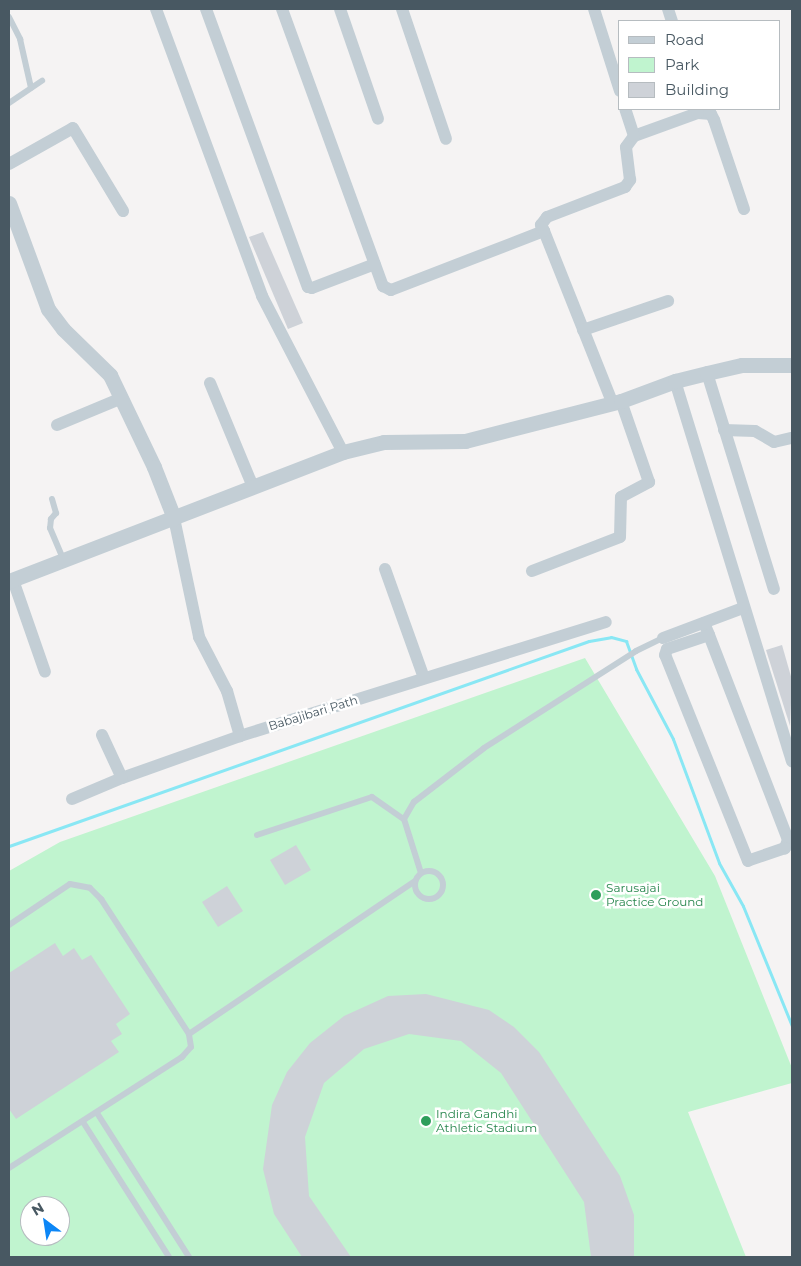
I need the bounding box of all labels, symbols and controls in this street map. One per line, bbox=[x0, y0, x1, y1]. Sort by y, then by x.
legend bbox=[618, 20, 781, 110]
text: Road bbox=[665, 30, 704, 49]
text: Park bbox=[665, 55, 699, 74]
text: Building bbox=[665, 80, 729, 99]
street label: Babajibari Path bbox=[267, 693, 359, 733]
place label: Sarusajai Practice Ground bbox=[606, 881, 703, 909]
marker: Sarusajai Practice Ground bbox=[590, 889, 602, 901]
place label: Indira Gandhi Athletic Stadium bbox=[436, 1107, 537, 1135]
marker: Indira Gandhi Athletic Stadium bbox=[420, 1115, 432, 1127]
north arrow bbox=[20, 1196, 70, 1246]
text: N bbox=[28, 1198, 47, 1220]

